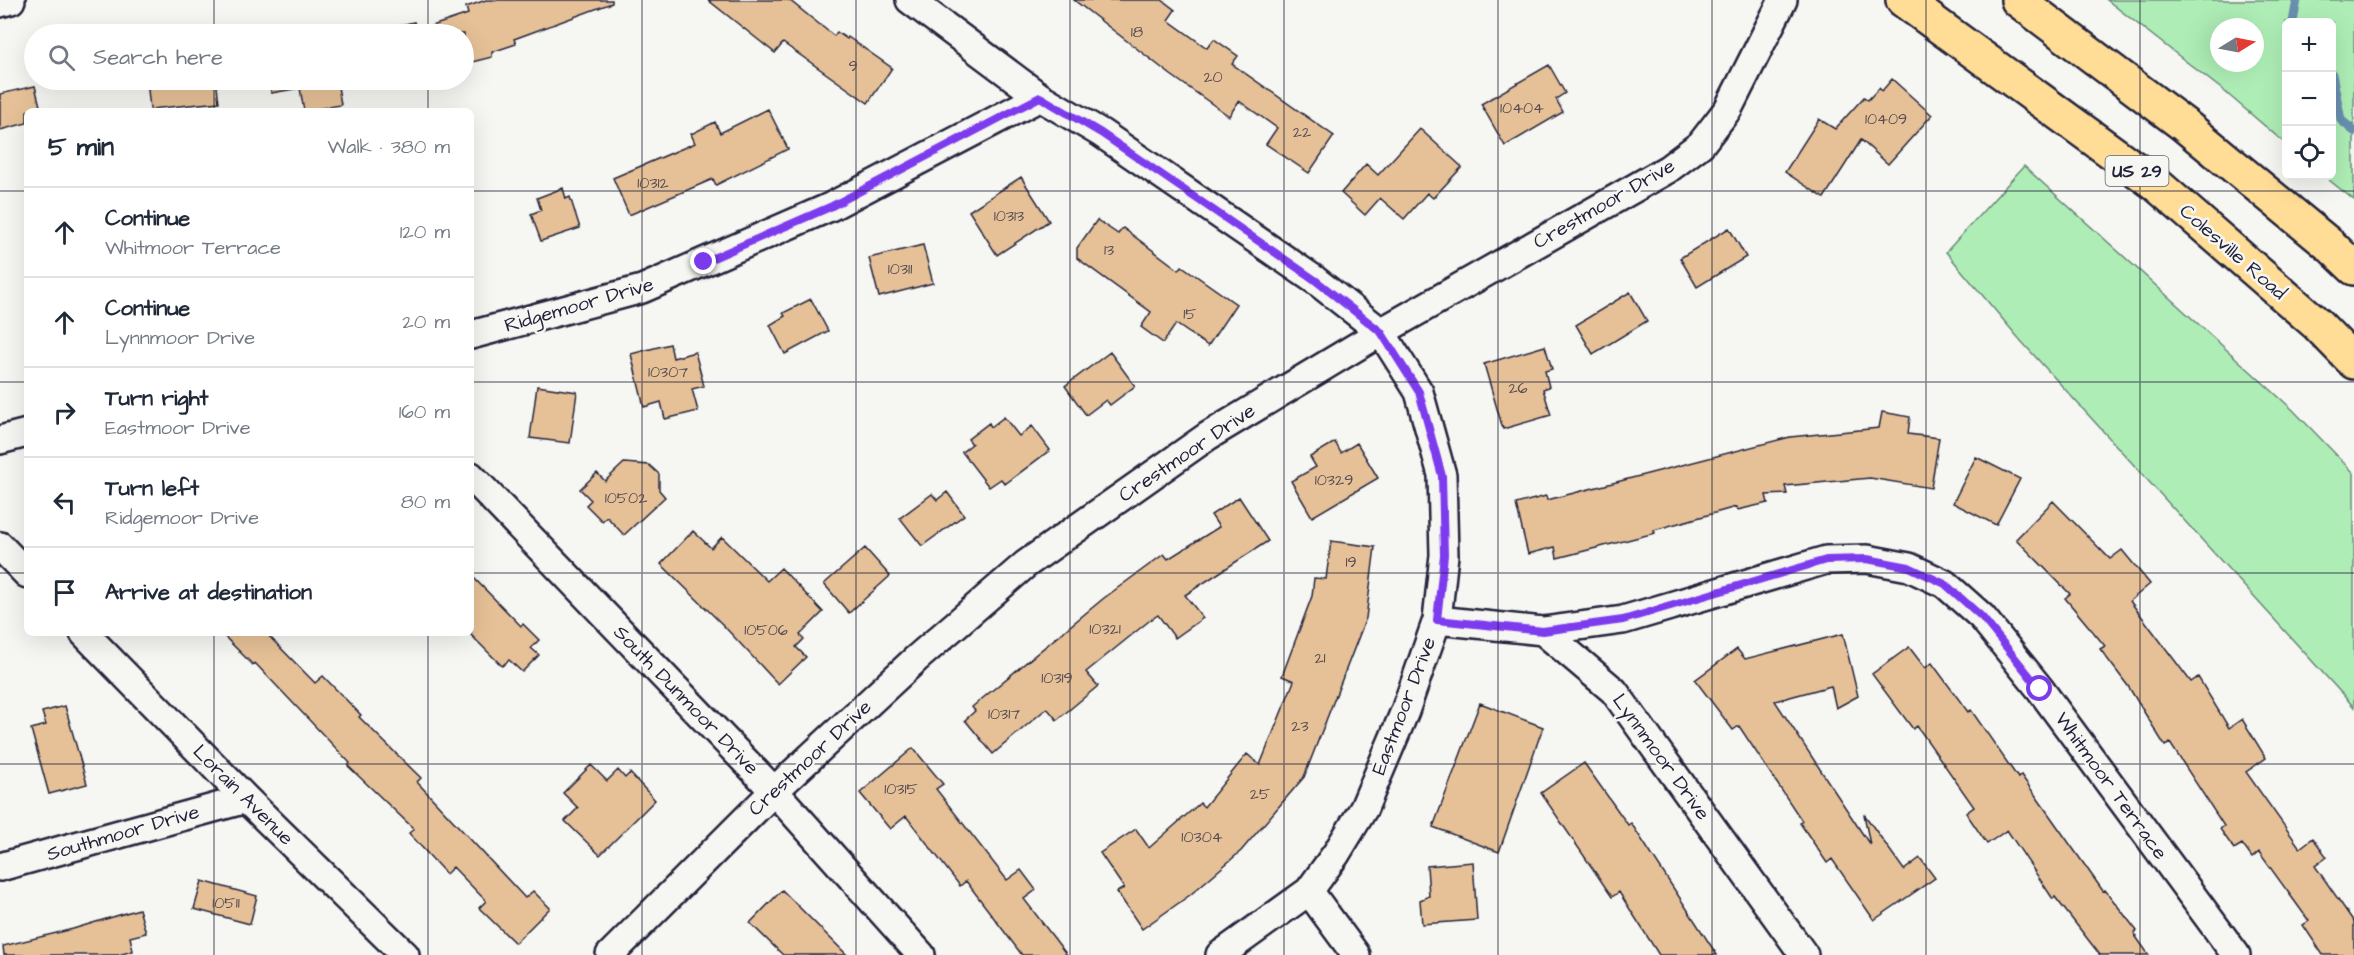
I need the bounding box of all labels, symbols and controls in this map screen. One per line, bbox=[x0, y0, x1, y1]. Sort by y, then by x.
north arrow bbox=[2210, 18, 2264, 72]
map controls bbox=[2282, 18, 2336, 180]
button: + bbox=[2282, 18, 2336, 72]
house number: 18 bbox=[1131, 21, 1143, 43]
search box bbox=[24, 24, 474, 90]
icon: search bbox=[45, 41, 78, 74]
text: Search here bbox=[93, 42, 223, 73]
house number: 9 bbox=[848, 55, 858, 77]
house number: 20 bbox=[1203, 66, 1223, 88]
button: − bbox=[2282, 72, 2336, 126]
house number: 10404 bbox=[1500, 97, 1544, 119]
house number: 10409 bbox=[1865, 108, 1907, 130]
house number: 22 bbox=[1293, 121, 1311, 143]
button: locate bbox=[2282, 126, 2336, 180]
text: 5 min bbox=[48, 129, 114, 165]
text: Walk · 380 m bbox=[327, 133, 450, 161]
street label: Crestmoor Drive bbox=[1528, 152, 1680, 256]
road number: US 29 bbox=[2106, 156, 2168, 186]
house number: 10312 bbox=[637, 172, 669, 194]
street label: Colesville Road bbox=[2173, 198, 2293, 306]
text: Continue bbox=[105, 203, 190, 234]
house number: 10313 bbox=[994, 205, 1024, 227]
icon: ahead bbox=[48, 216, 81, 249]
text: 120 m bbox=[400, 218, 450, 246]
text: Whitmoor Terrace bbox=[105, 234, 281, 262]
house number: 13 bbox=[1104, 239, 1114, 261]
route end bbox=[690, 248, 716, 274]
house number: 10311 bbox=[888, 258, 912, 280]
street label: Ridgemoor Drive bbox=[501, 270, 657, 341]
text: Continue bbox=[105, 293, 190, 324]
house number: 15 bbox=[1183, 303, 1197, 325]
icon: ahead bbox=[48, 306, 81, 339]
text: 20 m bbox=[402, 308, 450, 336]
text: Lynnmoor Drive bbox=[105, 324, 255, 352]
house number: 10307 bbox=[648, 361, 688, 383]
house number: 26 bbox=[1508, 377, 1528, 399]
text: Turn right bbox=[105, 383, 208, 414]
icon: right bbox=[48, 396, 81, 429]
street label: Crestmoor Drive bbox=[1113, 397, 1261, 509]
text: 160 m bbox=[399, 398, 450, 426]
text: Eastmoor Drive bbox=[105, 414, 250, 442]
house number: 10329 bbox=[1315, 469, 1353, 491]
text: Turn left bbox=[105, 473, 199, 504]
icon: left bbox=[48, 486, 81, 519]
house number: 10502 bbox=[605, 487, 647, 509]
text: 80 m bbox=[401, 488, 450, 516]
text: Ridgemoor Drive bbox=[105, 504, 259, 532]
house number: 19 bbox=[1345, 551, 1357, 573]
icon: arrive bbox=[48, 576, 81, 609]
text: Arrive at destination bbox=[105, 577, 312, 608]
house number: 10321 bbox=[1089, 618, 1121, 640]
street label: South Dunmoor Drive bbox=[607, 619, 765, 781]
house number: 10506 bbox=[744, 619, 788, 641]
street label: Eastmoor Drive bbox=[1365, 633, 1443, 779]
house number: 21 bbox=[1314, 647, 1326, 669]
house number: 10319 bbox=[1041, 667, 1073, 689]
route start bbox=[2026, 675, 2052, 701]
street label: Lynnmoor Drive bbox=[1605, 688, 1717, 827]
street label: Crestmoor Drive bbox=[742, 693, 878, 823]
house number: 10317 bbox=[988, 703, 1020, 725]
street label: Whitmoor Terrace bbox=[2048, 707, 2174, 866]
house number: 23 bbox=[1291, 715, 1309, 737]
street label: Lorain Avenue bbox=[186, 738, 300, 852]
house number: 10315 bbox=[884, 778, 919, 800]
house number: 25 bbox=[1250, 783, 1271, 805]
street label: Southmoor Drive bbox=[43, 798, 203, 868]
house number: 10304 bbox=[1181, 826, 1223, 848]
house number: 10511 bbox=[212, 892, 240, 914]

